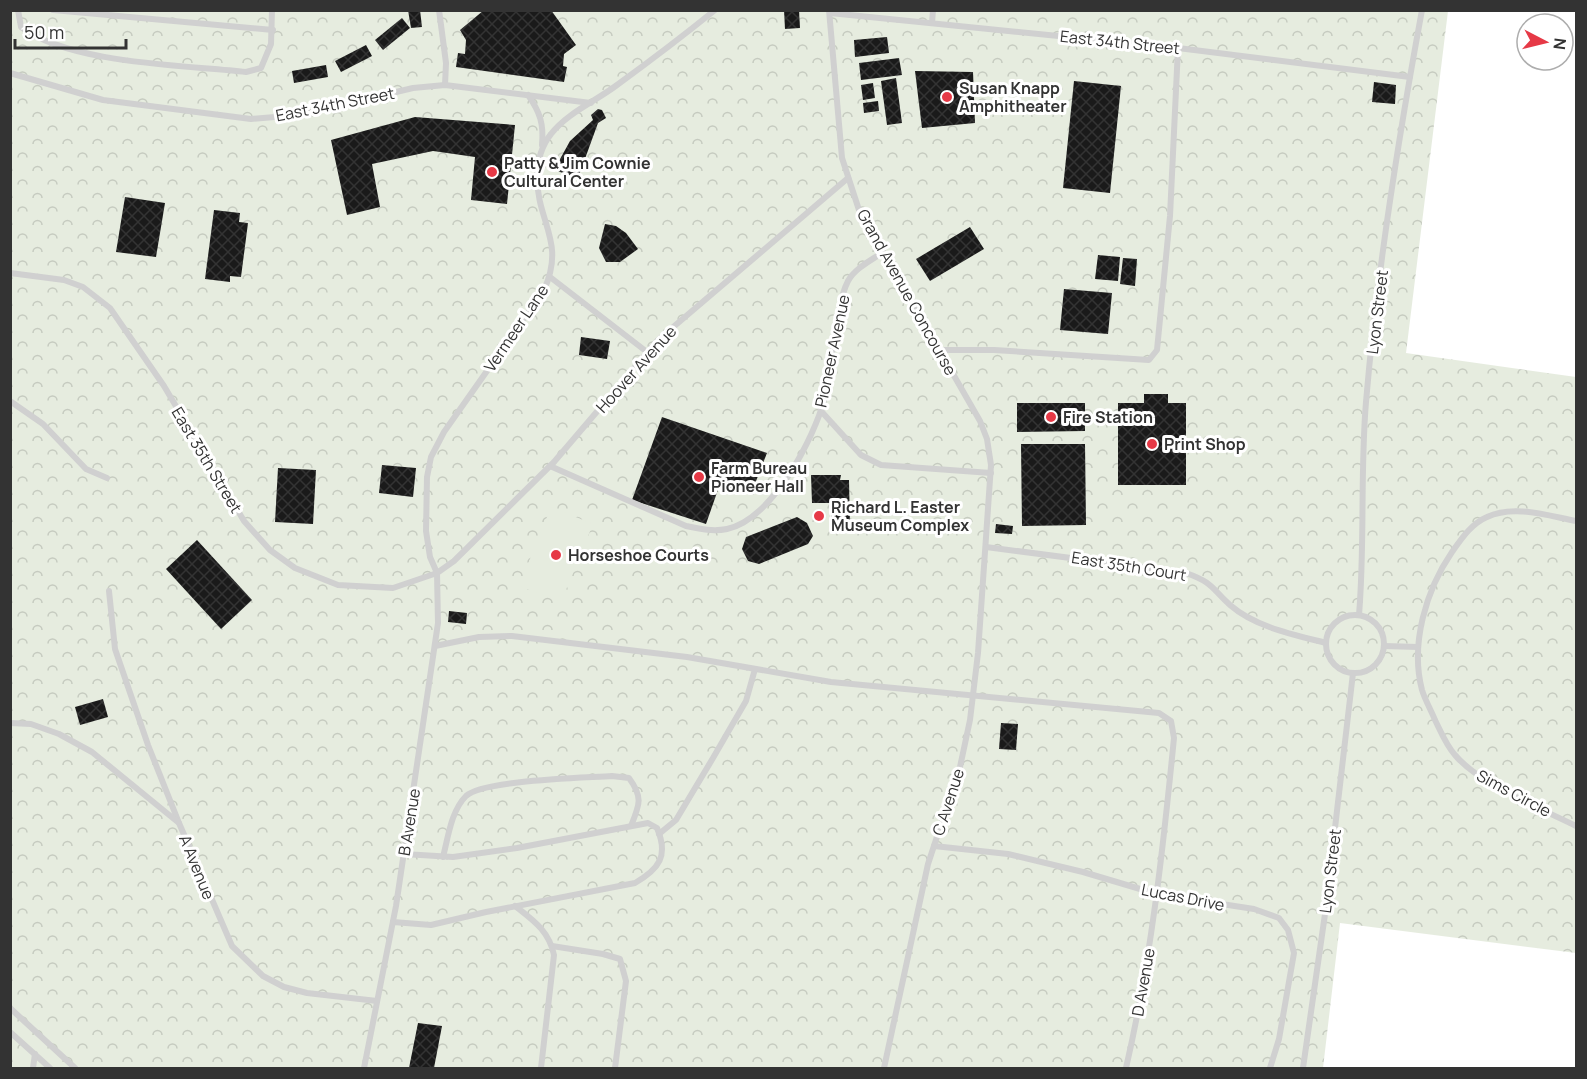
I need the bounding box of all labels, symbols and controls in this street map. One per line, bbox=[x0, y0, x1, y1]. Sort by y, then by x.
scale bar bbox=[15, 12, 126, 50]
north arrow bbox=[1515, 12, 1575, 72]
text: 50 m bbox=[24, 20, 64, 44]
street label: East 34th Street bbox=[1059, 25, 1181, 59]
text: N bbox=[1548, 37, 1572, 51]
place label: Susan Knapp Amphitheater bbox=[959, 77, 1067, 117]
street label: East 34th Street bbox=[274, 82, 396, 126]
marker: Susan Knapp Amphitheater bbox=[940, 90, 954, 104]
place label: Patty & Jim Cownie Cultural Center bbox=[504, 152, 651, 192]
marker: Patty & Jim Cownie Cultural Center bbox=[485, 165, 499, 179]
street label: Grand Avenue Concourse bbox=[852, 205, 962, 379]
street label: Lyon Street bbox=[1361, 269, 1393, 355]
street label: Vermeer Lane bbox=[479, 280, 553, 376]
street label: Pioneer Avenue bbox=[809, 293, 855, 409]
street label: Hoover Avenue bbox=[591, 321, 681, 417]
street label: East 35th Street bbox=[167, 403, 247, 517]
place label: Fire Station bbox=[1063, 406, 1153, 428]
marker: Fire Station bbox=[1044, 410, 1058, 424]
place label: Print Shop bbox=[1164, 433, 1246, 455]
marker: Print Shop bbox=[1145, 437, 1159, 451]
place label: Farm Bureau Pioneer Hall bbox=[711, 457, 807, 497]
marker: Farm Bureau Pioneer Hall bbox=[692, 470, 706, 484]
place label: Richard L. Easter Museum Complex bbox=[831, 496, 969, 536]
marker: Richard L. Easter Museum Complex bbox=[812, 509, 826, 523]
place label: Horseshoe Courts bbox=[568, 544, 709, 566]
street label: East 35th Court bbox=[1070, 546, 1188, 586]
marker: Horseshoe Courts bbox=[549, 548, 563, 562]
street label: Sims Circle bbox=[1473, 764, 1555, 822]
street label: C Avenue bbox=[927, 766, 969, 838]
street label: B Avenue bbox=[393, 787, 425, 857]
street label: Lyon Street bbox=[1314, 828, 1346, 914]
street label: A Avenue bbox=[174, 831, 220, 903]
street label: Lucas Drive bbox=[1139, 878, 1227, 916]
street label: D Avenue bbox=[1126, 946, 1160, 1018]

